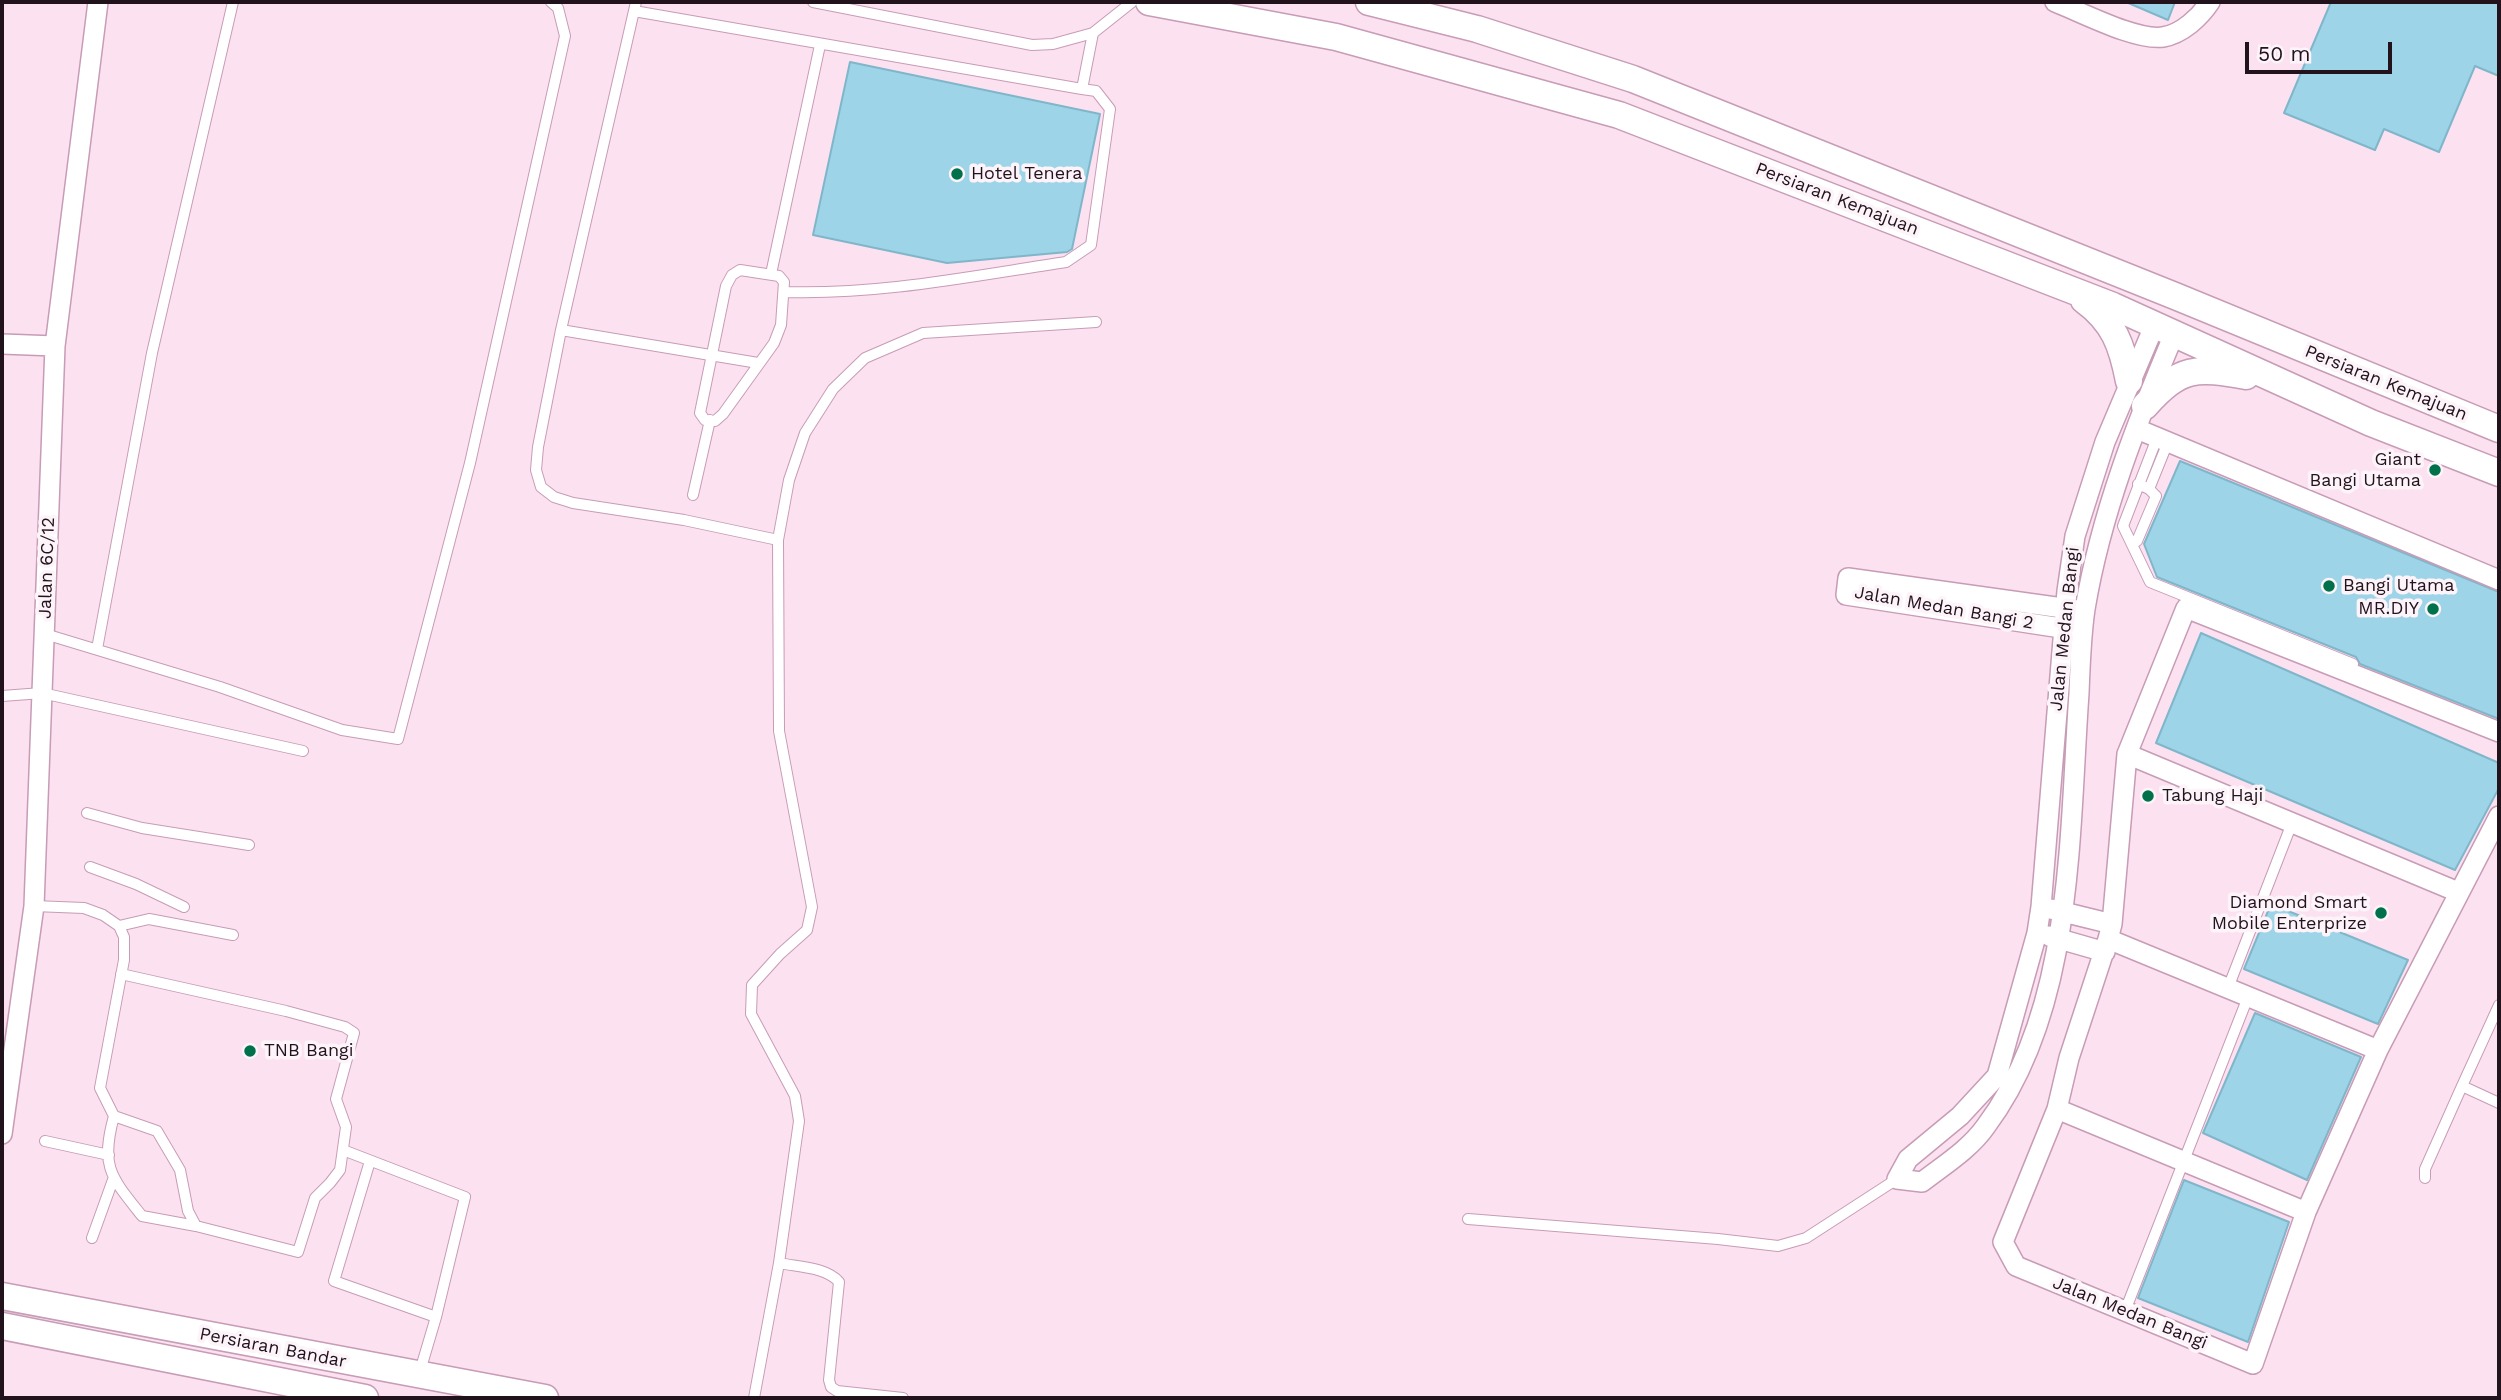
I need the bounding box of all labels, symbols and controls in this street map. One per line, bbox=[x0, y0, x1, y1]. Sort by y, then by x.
scale bar bbox=[2249, 28, 2396, 72]
text: 50 m bbox=[2258, 41, 2310, 66]
street label: Persiaran Kemajuan bbox=[1752, 158, 1922, 240]
place label: Hotel Tenera bbox=[971, 163, 1082, 185]
marker: Hotel Tenera bbox=[949, 166, 965, 182]
street label: Persiaran Kemajuan bbox=[2302, 341, 2470, 425]
place label: Giant Bangi Utama bbox=[2310, 449, 2421, 491]
marker: Giant Bangi Utama bbox=[2427, 462, 2443, 478]
street label: Jalan 6C/12 bbox=[34, 517, 60, 619]
street label: Jalan Medan Bangi bbox=[2046, 546, 2084, 712]
place label: Bangi Utama bbox=[2343, 575, 2454, 597]
marker: Bangi Utama bbox=[2321, 578, 2337, 594]
street label: Jalan Medan Bangi 2 bbox=[1853, 582, 2035, 634]
place label: MR.DIY bbox=[2358, 598, 2419, 620]
marker: MR.DIY bbox=[2425, 601, 2441, 617]
place label: Tabung Haji bbox=[2162, 785, 2263, 807]
marker: Tabung Haji bbox=[2140, 788, 2156, 804]
place label: Diamond Smart Mobile Enterprize bbox=[2212, 892, 2367, 934]
marker: Diamond Smart Mobile Enterprize bbox=[2373, 905, 2389, 921]
place label: TNB Bangi bbox=[264, 1040, 353, 1062]
marker: TNB Bangi bbox=[242, 1043, 258, 1059]
street label: Jalan Medan Bangi bbox=[2050, 1272, 2210, 1354]
street label: Persiaran Bandar bbox=[198, 1323, 348, 1373]

